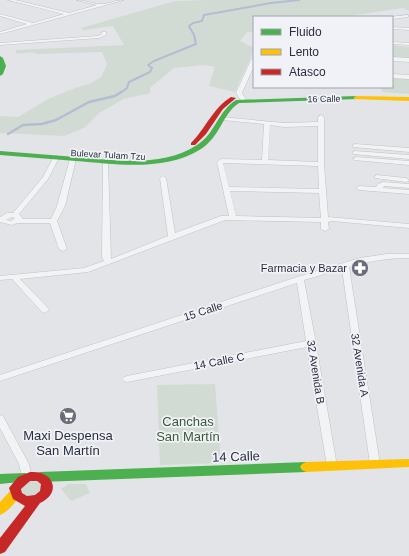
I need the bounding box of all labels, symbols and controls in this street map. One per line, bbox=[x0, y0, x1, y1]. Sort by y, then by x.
legend bbox=[253, 16, 393, 88]
text: Fluido bbox=[289, 25, 322, 39]
text: Lento bbox=[289, 45, 319, 59]
text: Atasco bbox=[289, 65, 326, 79]
street label: 16 Calle bbox=[307, 94, 341, 104]
street label: Bulevar Tulam Tzu bbox=[70, 148, 146, 162]
pharmacy icon: Farmacia y Bazar bbox=[350, 258, 370, 278]
place label: Farmacia y Bazar bbox=[261, 262, 347, 274]
street label: 15 Calle bbox=[182, 299, 224, 323]
street label: 32 Avenida A bbox=[349, 332, 371, 398]
street label: 32 Avenida B bbox=[305, 339, 327, 405]
street label: 14 Calle C bbox=[193, 350, 245, 372]
supermarket icon: Maxi Despensa San Martín bbox=[58, 406, 78, 426]
park label: Canchas San Martín bbox=[156, 414, 220, 444]
place label: Maxi Despensa San Martín bbox=[23, 428, 114, 458]
street label: 14 Calle bbox=[212, 448, 260, 465]

